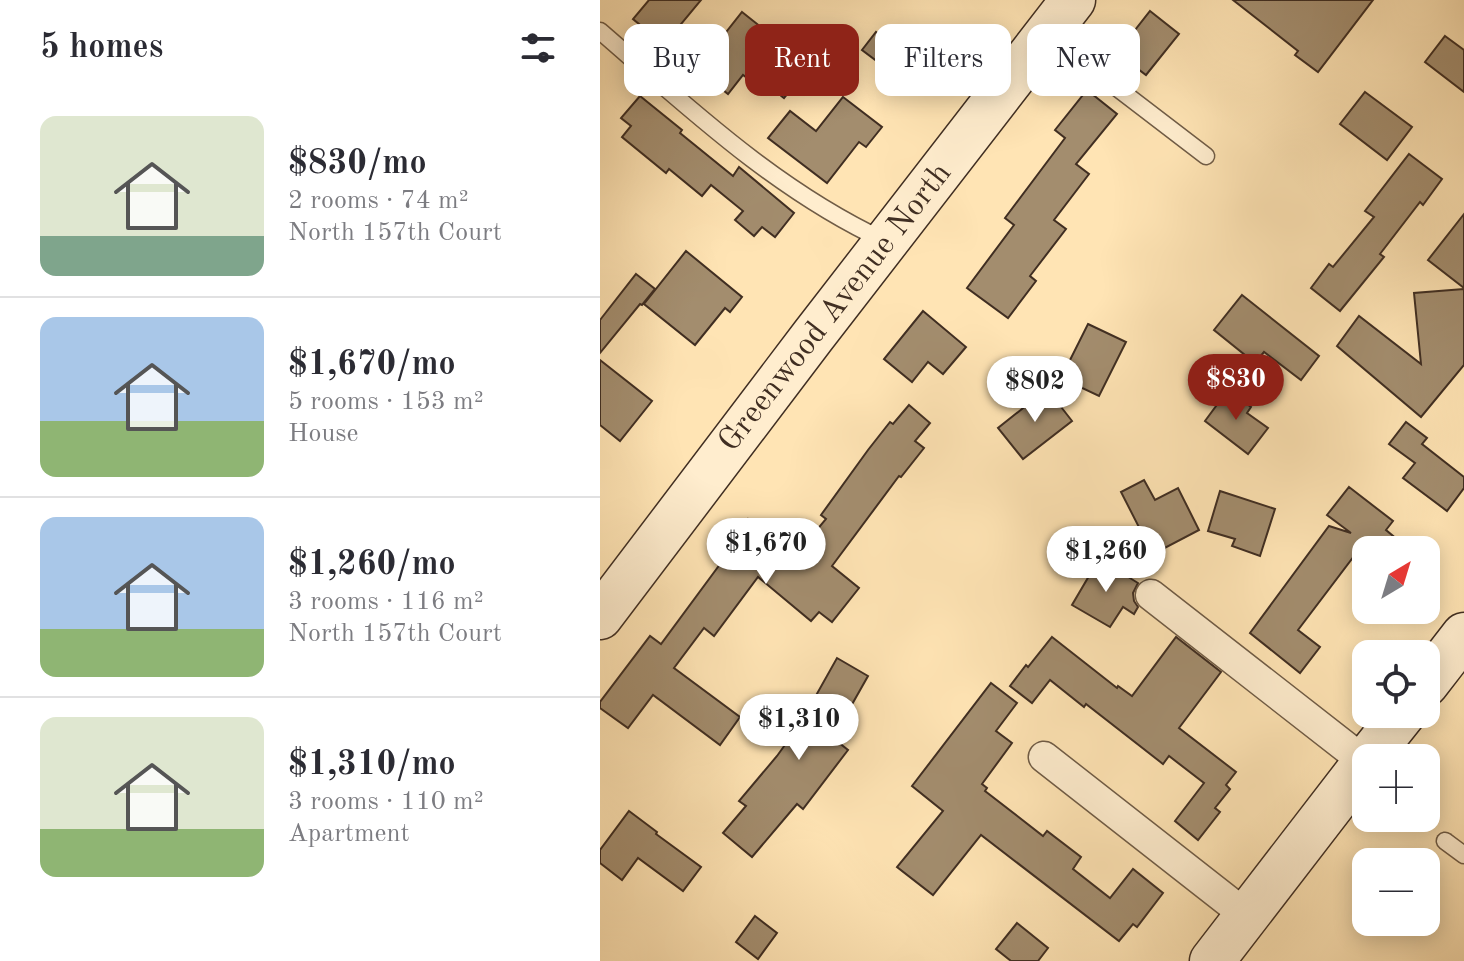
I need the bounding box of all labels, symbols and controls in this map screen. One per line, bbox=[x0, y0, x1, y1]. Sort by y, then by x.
chip: Buy bbox=[624, 24, 729, 96]
chip: Rent bbox=[745, 24, 859, 96]
chip: Filters bbox=[875, 24, 1011, 96]
chip: New bbox=[1027, 24, 1140, 96]
icon: filters bbox=[516, 26, 560, 70]
text: 5 homes bbox=[40, 31, 163, 65]
text: $830/mo bbox=[288, 147, 427, 181]
icon: home bbox=[104, 148, 200, 244]
street label: Greenwood Avenue North bbox=[714, 158, 958, 458]
text: 2 rooms · 74 m² bbox=[288, 188, 469, 214]
text: North 157th Court bbox=[288, 220, 502, 246]
text: $1,670/mo bbox=[288, 348, 456, 382]
icon: home bbox=[104, 349, 200, 445]
pin: $830 bbox=[1189, 354, 1283, 422]
pin: $802 bbox=[988, 356, 1082, 424]
text: $830 bbox=[1206, 367, 1266, 393]
text: $802 bbox=[1005, 369, 1065, 395]
text: 5 rooms · 153 m² bbox=[288, 389, 484, 415]
text: House bbox=[288, 421, 359, 447]
pin: $1,670 bbox=[701, 518, 831, 586]
pin: $1,260 bbox=[1041, 526, 1171, 594]
text: $1,670 bbox=[725, 531, 807, 557]
north arrow bbox=[1352, 536, 1440, 624]
map controls bbox=[1352, 536, 1440, 936]
text: $1,260 bbox=[1065, 539, 1147, 565]
text: $1,260/mo bbox=[288, 548, 456, 582]
icon: home bbox=[104, 549, 200, 645]
text: 3 rooms · 116 m² bbox=[288, 589, 484, 615]
text: North 157th Court bbox=[288, 621, 502, 647]
button: locate bbox=[1352, 640, 1440, 728]
pin: $1,310 bbox=[734, 694, 864, 762]
text: $1,310 bbox=[758, 707, 840, 733]
button: + bbox=[1352, 744, 1440, 832]
text: $1,310/mo bbox=[288, 748, 456, 782]
icon: home bbox=[104, 749, 200, 845]
text: 3 rooms · 110 m² bbox=[288, 789, 484, 815]
text: Apartment bbox=[288, 821, 410, 847]
button: − bbox=[1352, 848, 1440, 936]

